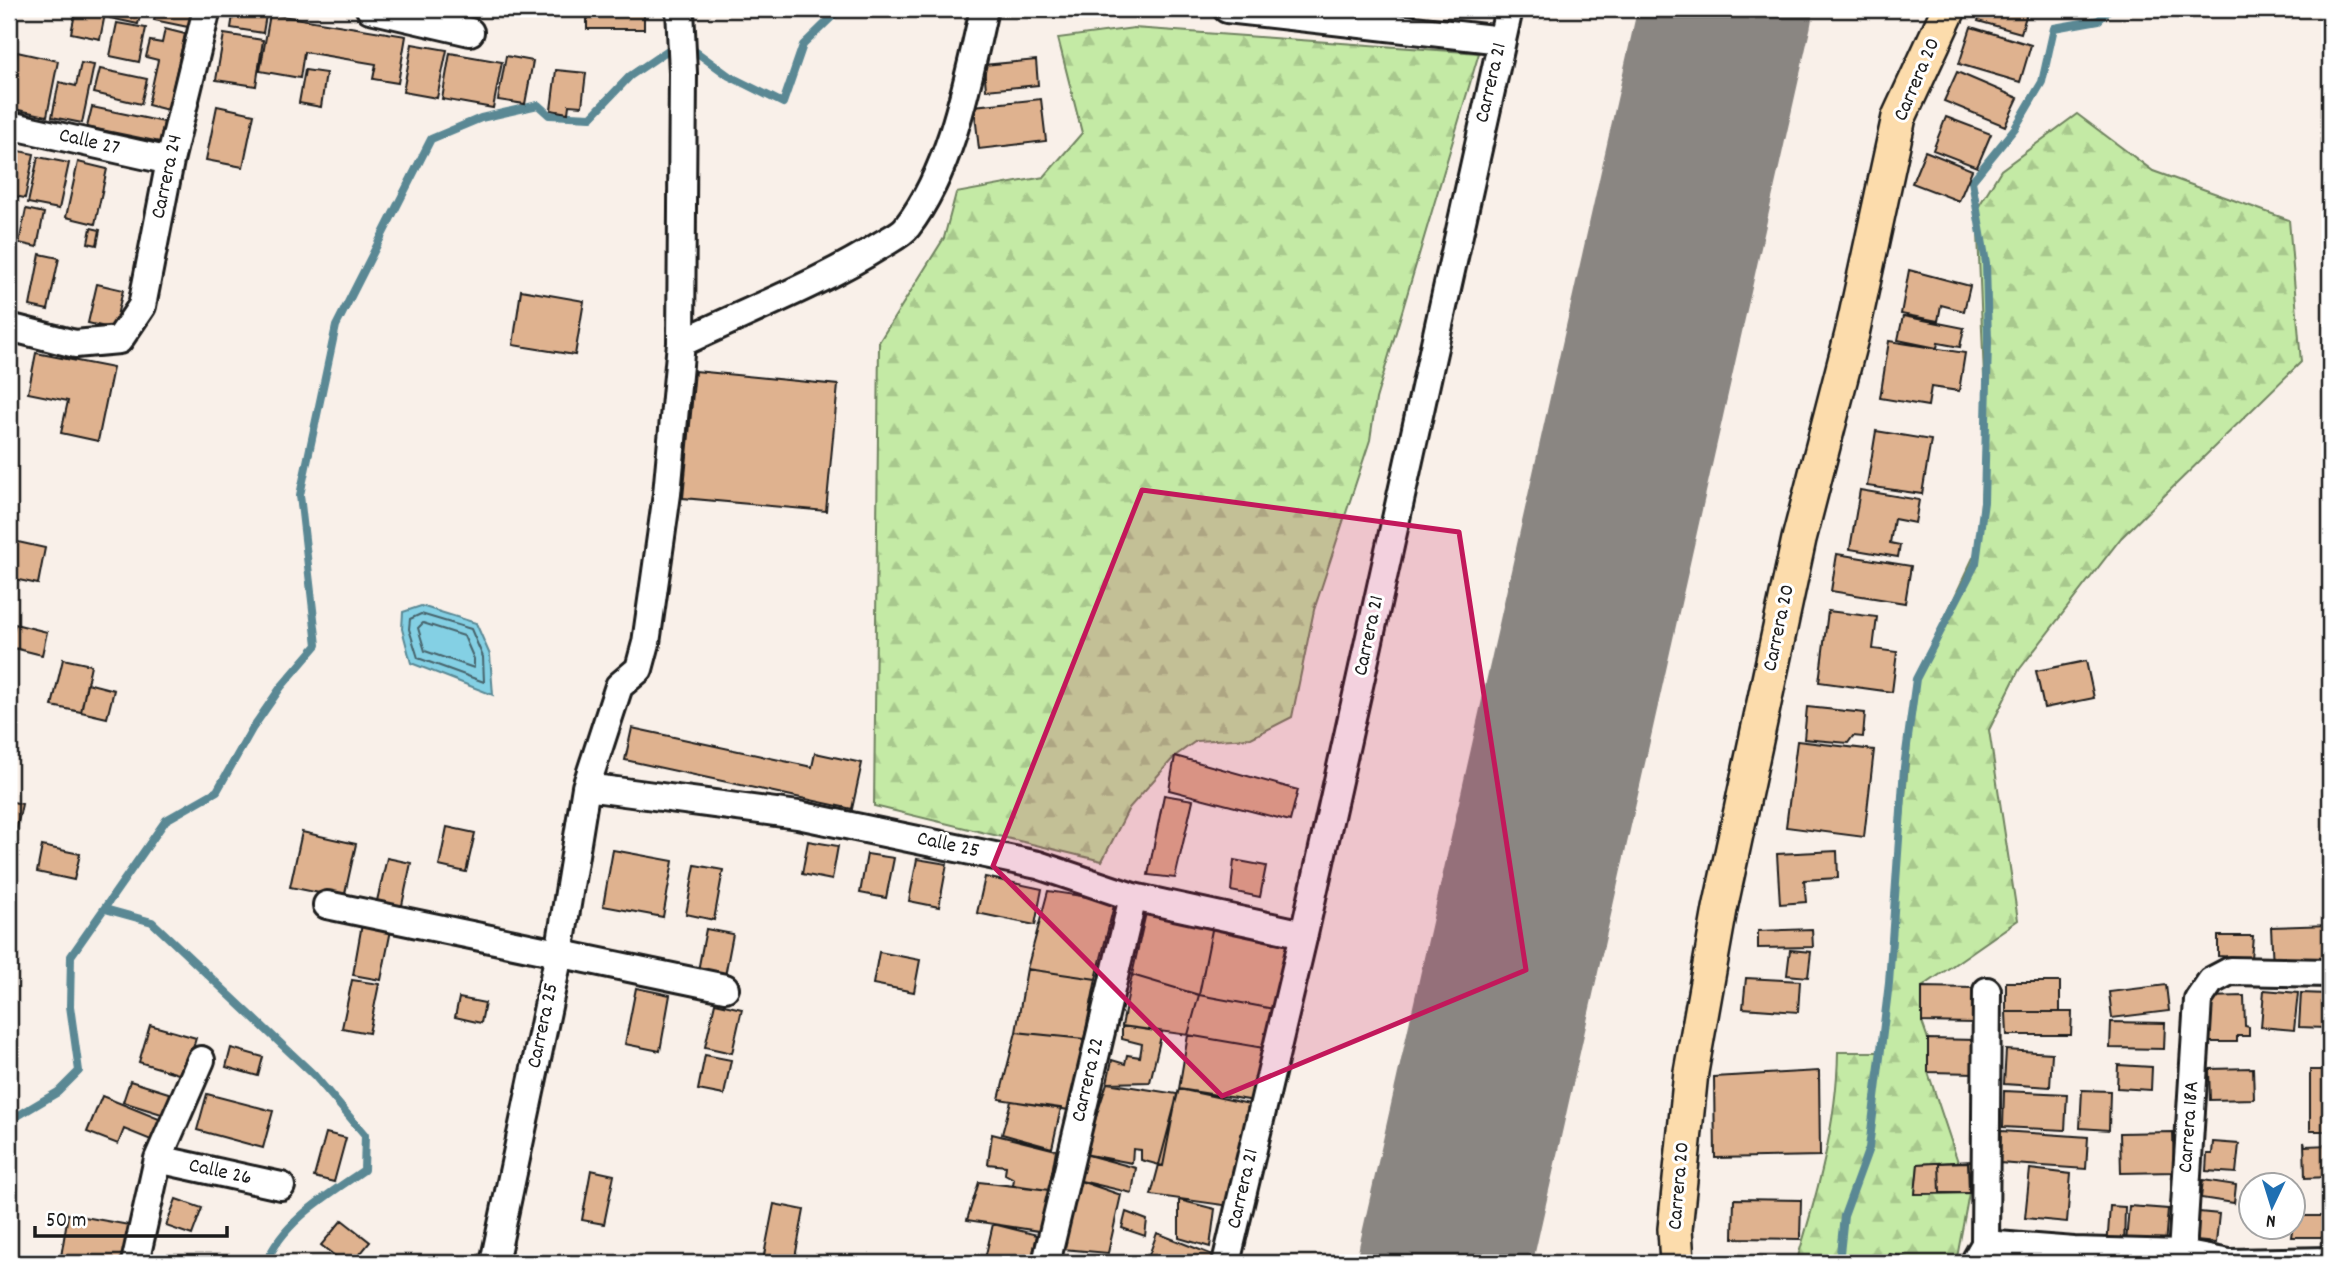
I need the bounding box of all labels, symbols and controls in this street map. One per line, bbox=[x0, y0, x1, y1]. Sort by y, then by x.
street label: Carrera 20 bbox=[1887, 34, 1949, 126]
street label: Carrera 21 bbox=[1468, 40, 1516, 126]
street label: Calle 27 bbox=[56, 121, 122, 165]
street label: Carrera 24 bbox=[144, 132, 192, 222]
street label: Carrera 20 bbox=[1756, 582, 1804, 674]
street label: Carrera 21 bbox=[1347, 593, 1393, 679]
street label: Calle 25 bbox=[914, 825, 982, 867]
street label: Carrera 25 bbox=[520, 981, 568, 1071]
street label: Carrera 22 bbox=[1065, 1035, 1113, 1125]
street label: Carrera 18A bbox=[2172, 1080, 2208, 1174]
street label: Carrera 20 bbox=[1661, 1141, 1699, 1231]
street label: Carrera 21 bbox=[1220, 1146, 1268, 1232]
street label: Calle 26 bbox=[186, 1152, 254, 1194]
north arrow bbox=[2238, 1170, 2308, 1240]
scale bar bbox=[35, 1195, 228, 1239]
text: N bbox=[2265, 1206, 2277, 1233]
text: 50 m bbox=[46, 1207, 86, 1237]

